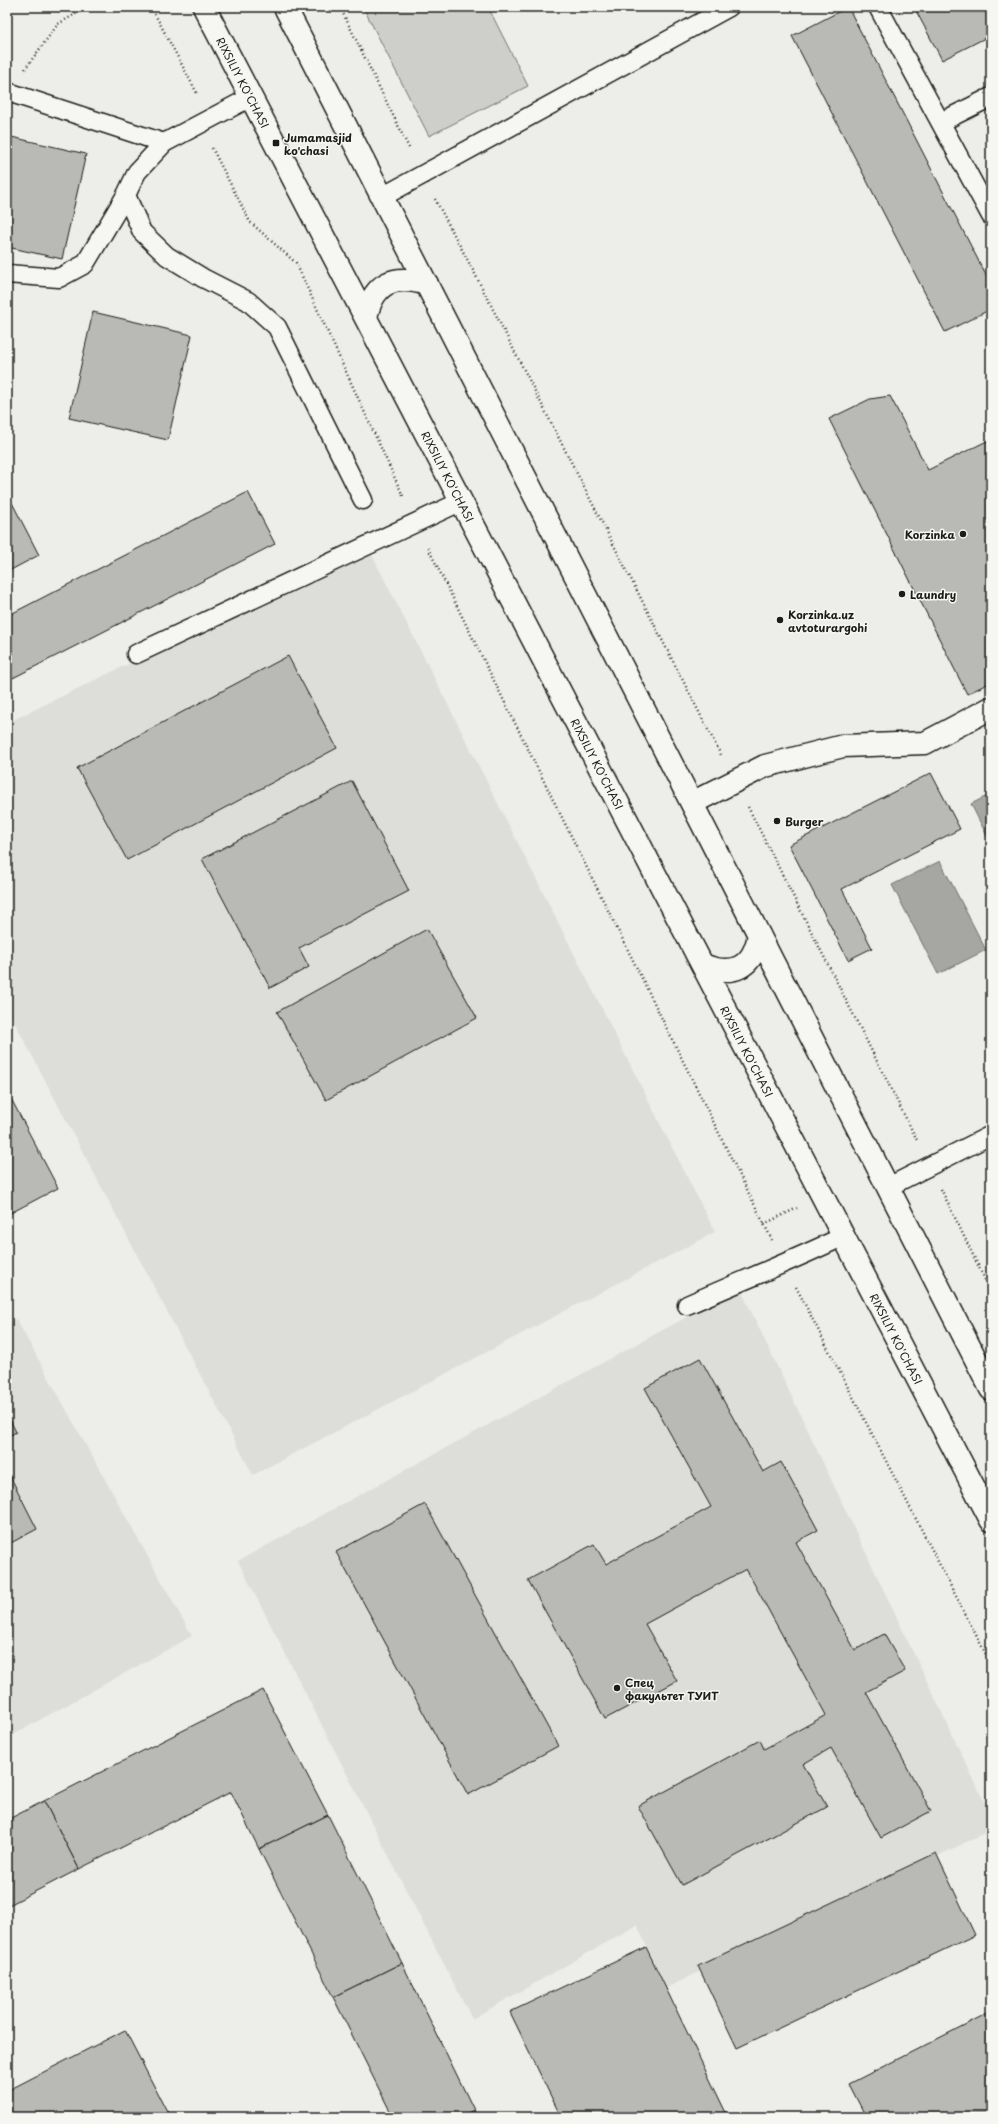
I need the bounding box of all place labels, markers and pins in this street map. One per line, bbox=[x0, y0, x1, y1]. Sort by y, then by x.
place label: Jumamasjid ko'chasi bbox=[284, 129, 352, 159]
marker: Jumamasjid ko'chasi bbox=[271, 138, 281, 148]
place label: Korzinka bbox=[905, 526, 956, 543]
marker: Korzinka bbox=[958, 529, 968, 539]
place label: Laundry bbox=[910, 586, 956, 603]
marker: Laundry bbox=[897, 589, 907, 599]
place label: Korzinka.uz avtoturargohi bbox=[788, 606, 868, 636]
marker: Korzinka.uz avtoturargohi bbox=[775, 615, 785, 625]
place label: Burger bbox=[785, 813, 824, 830]
marker: Burger bbox=[772, 816, 782, 826]
place label: Спец факультет ТУИТ bbox=[625, 1674, 719, 1704]
marker: Спец факультет ТУИТ bbox=[612, 1683, 622, 1693]

